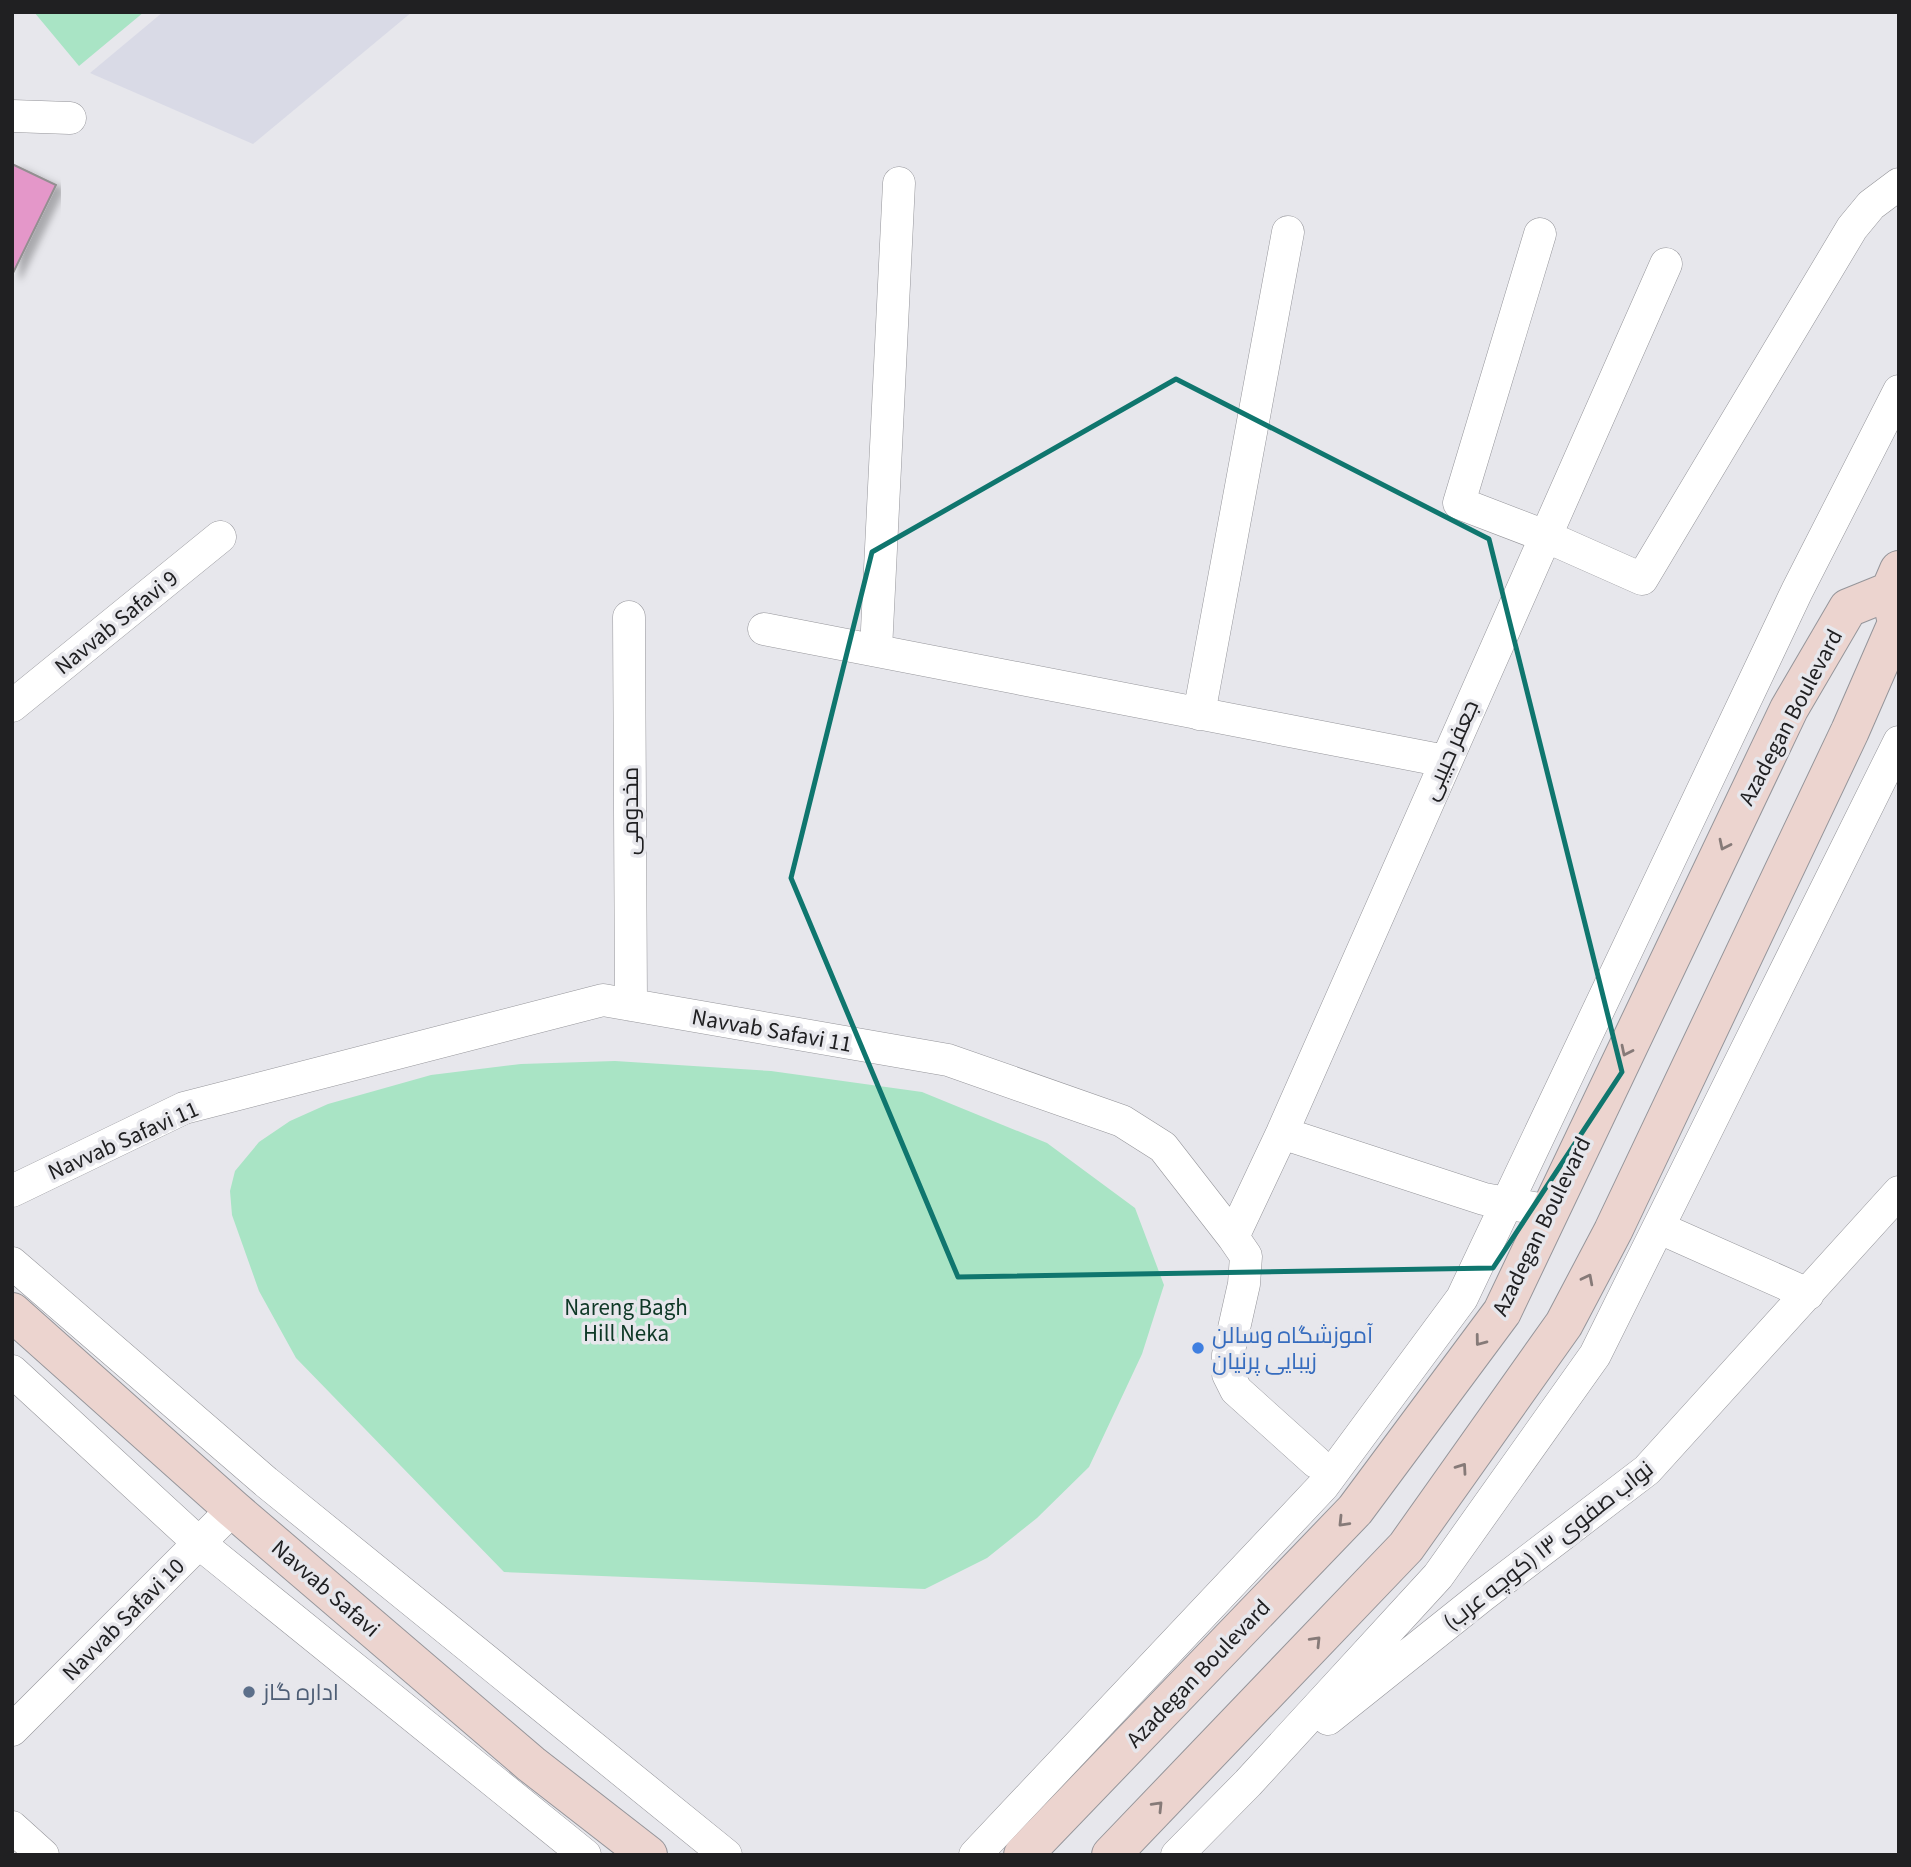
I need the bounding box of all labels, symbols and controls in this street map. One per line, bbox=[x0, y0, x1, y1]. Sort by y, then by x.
street label: Navvab Safavi 9 bbox=[47, 562, 185, 683]
street label: Azadegan Boulevard bbox=[1730, 623, 1851, 811]
street label: جعفر حبیبی bbox=[1414, 695, 1487, 806]
street label: مخدومی bbox=[614, 767, 647, 855]
one-way arrow bbox=[1719, 838, 1733, 851]
street label: Navvab Safavi 11 bbox=[689, 1000, 855, 1061]
one-way arrow bbox=[1621, 1044, 1635, 1056]
street label: Navvab Safavi 11 bbox=[42, 1092, 204, 1188]
street label: Azadegan Boulevard bbox=[1484, 1131, 1599, 1321]
one-way arrow bbox=[1579, 1274, 1593, 1286]
park label: Nareng Bagh Hill Neka bbox=[564, 1291, 688, 1350]
place label: آموزشگاه وسالن زیبایی پرنیان bbox=[1212, 1319, 1373, 1378]
one-way arrow bbox=[1476, 1333, 1489, 1346]
marker: آموزشگاه وسالن زیبایی پرنیان bbox=[1190, 1340, 1206, 1356]
street label: نواب صفوی ۱۳ (کوچه عرب) bbox=[1436, 1453, 1660, 1638]
one-way arrow bbox=[1454, 1463, 1466, 1476]
one-way arrow bbox=[1339, 1514, 1352, 1527]
street label: Navvab Safavi bbox=[264, 1532, 387, 1645]
street label: Navvab Safavi 10 bbox=[54, 1550, 192, 1688]
street label: Azadegan Boulevard bbox=[1119, 1592, 1278, 1755]
one-way arrow bbox=[1307, 1637, 1320, 1650]
place label: اداره گاز bbox=[261, 1676, 339, 1709]
marker: اداره گاز bbox=[241, 1684, 257, 1700]
one-way arrow bbox=[1150, 1801, 1163, 1814]

